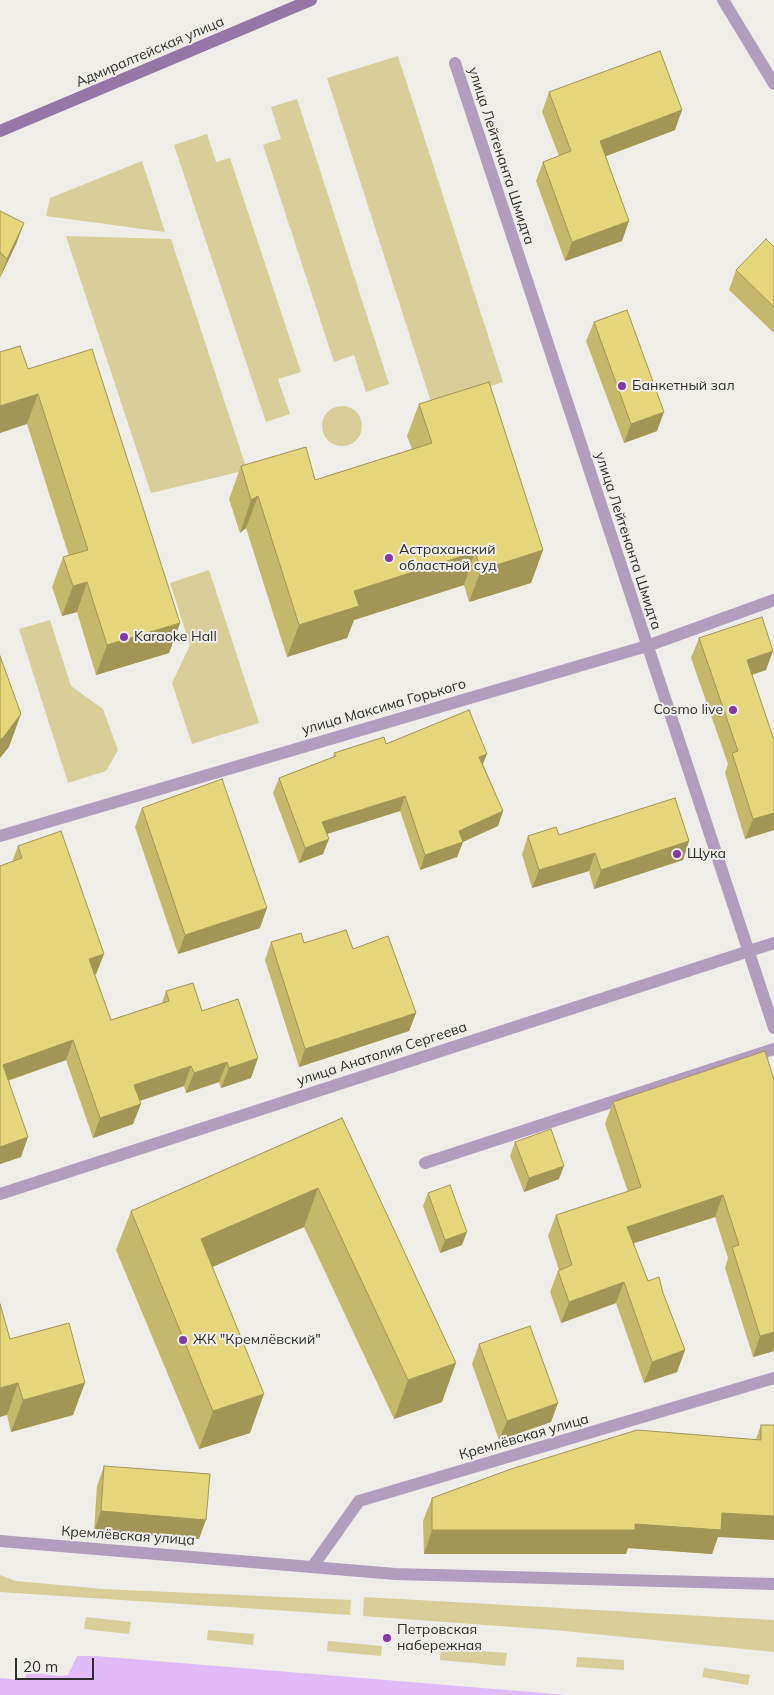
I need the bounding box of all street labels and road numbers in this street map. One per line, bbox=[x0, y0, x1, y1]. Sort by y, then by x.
street label: Адмиралтейская улица bbox=[73, 13, 227, 91]
street label: улица Лейтенанта Шмидта bbox=[464, 65, 538, 247]
street label: улица Лейтенанта Шмидта bbox=[591, 450, 665, 632]
street label: улица Максима Горького bbox=[300, 675, 468, 739]
street label: улица Анатолия Сергеева bbox=[295, 1019, 469, 1089]
street label: Кремлёвская улица bbox=[457, 1410, 591, 1464]
street label: Кремлёвская улица bbox=[61, 1523, 195, 1549]

